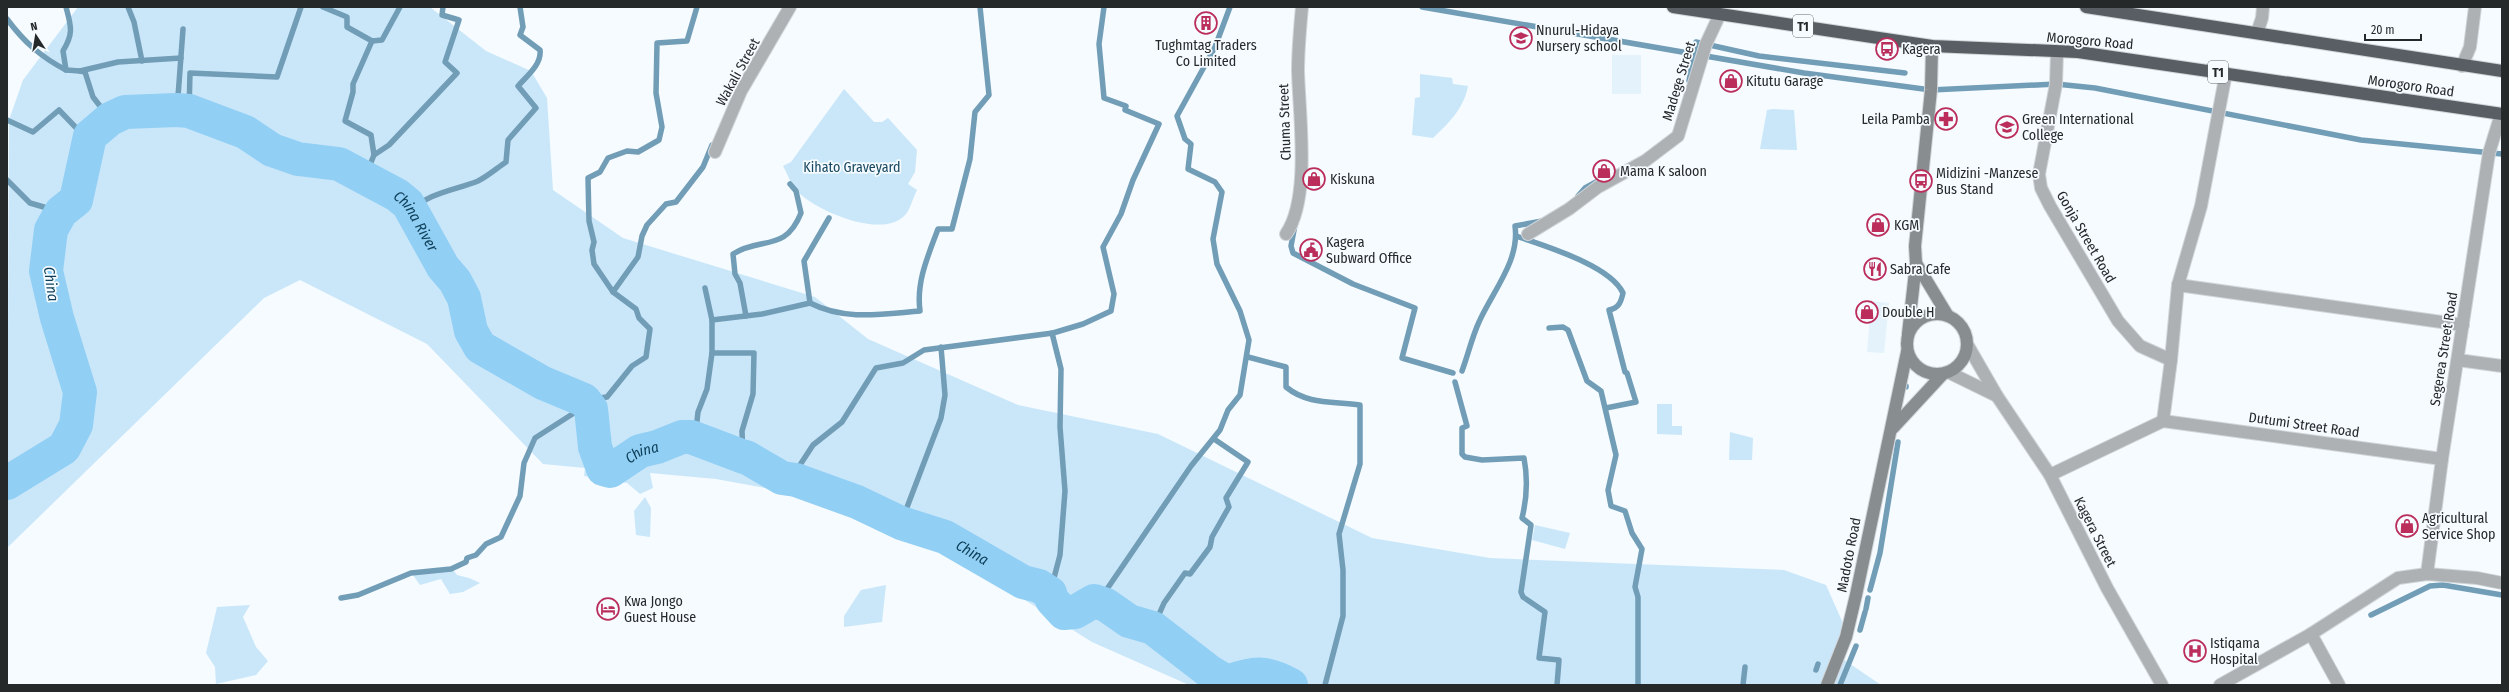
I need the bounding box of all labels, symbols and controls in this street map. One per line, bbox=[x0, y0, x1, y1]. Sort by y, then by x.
building icon: Tughmtag Traders Co Limited bbox=[1193, 10, 1219, 36]
road number: T1 bbox=[1793, 15, 1813, 37]
north arrow bbox=[16, 16, 56, 56]
scale bar bbox=[2365, 16, 2421, 42]
text: N bbox=[29, 20, 39, 34]
place label: Nnurul-Hidaya Nursery school bbox=[1536, 22, 1622, 55]
text: 20 m bbox=[2371, 23, 2395, 37]
school or university icon: Nnurul-Hidaya Nursery school bbox=[1508, 25, 1534, 51]
street label: Morogoro Road bbox=[2046, 29, 2134, 53]
street label: Wakali Street bbox=[712, 35, 764, 109]
bus stop icon: Kagera bbox=[1874, 36, 1900, 62]
place label: Tughmtag Traders Co Limited bbox=[1155, 37, 1257, 70]
street label: Madege Street bbox=[1659, 39, 1699, 123]
place label: Kagera bbox=[1902, 41, 1941, 58]
road number: T1 bbox=[2208, 61, 2228, 83]
shop icon: Kitutu Garage bbox=[1718, 68, 1744, 94]
street label: Morogoro Road bbox=[2367, 72, 2455, 100]
place label: Kitutu Garage bbox=[1746, 73, 1823, 90]
street label: Chuma Street bbox=[1275, 83, 1295, 161]
pharmacy icon: Leila Pamba bbox=[1933, 106, 1959, 132]
place label: Leila Pamba bbox=[1861, 111, 1930, 128]
place label: Green International College bbox=[2022, 111, 2134, 144]
school or university icon: Green International College bbox=[1994, 114, 2020, 140]
shop icon: Mama K saloon bbox=[1591, 158, 1617, 184]
park label: Kihato Graveyard bbox=[803, 159, 901, 176]
place label: Mama K saloon bbox=[1620, 163, 1707, 180]
place label: Midizini -Manzese Bus Stand bbox=[1936, 165, 2038, 198]
shop icon: Kiskuna bbox=[1301, 166, 1327, 192]
bus stop icon: Midizini -Manzese Bus Stand bbox=[1908, 168, 1934, 194]
place label: Kiskuna bbox=[1330, 171, 1375, 188]
water label: China River bbox=[390, 187, 442, 256]
street label: Gonja Street Road bbox=[2053, 188, 2119, 286]
shop icon: KGM bbox=[1865, 212, 1891, 238]
place label: KGM bbox=[1894, 217, 1919, 234]
place label: Kagera Subward Office bbox=[1326, 234, 1412, 267]
public building icon: Kagera Subward Office bbox=[1298, 237, 1324, 263]
restaurant icon: Sabra Cafe bbox=[1862, 256, 1888, 282]
place label: Sabra Cafe bbox=[1890, 261, 1951, 278]
water label: China bbox=[40, 266, 62, 303]
street label: Segerea Street Road bbox=[2427, 291, 2461, 407]
shop icon: Double H bbox=[1854, 299, 1880, 325]
place label: Double H bbox=[1882, 304, 1935, 321]
street label: Dutumi Street Road bbox=[2248, 409, 2360, 441]
water label: China bbox=[622, 438, 661, 467]
street label: Kagera Street bbox=[2070, 494, 2120, 570]
place label: Agricultural Service Shop bbox=[2422, 510, 2496, 543]
shop icon: Agricultural Service Shop bbox=[2394, 513, 2420, 539]
street label: Madoto Road bbox=[1833, 516, 1865, 594]
water label: China bbox=[953, 536, 992, 569]
place label: Kwa Jongo Guest House bbox=[624, 593, 696, 626]
hotel icon: Kwa Jongo Guest House bbox=[595, 596, 621, 622]
place label: Istiqama Hospital bbox=[2210, 635, 2260, 668]
hospital icon: Istiqama Hospital bbox=[2182, 638, 2208, 664]

